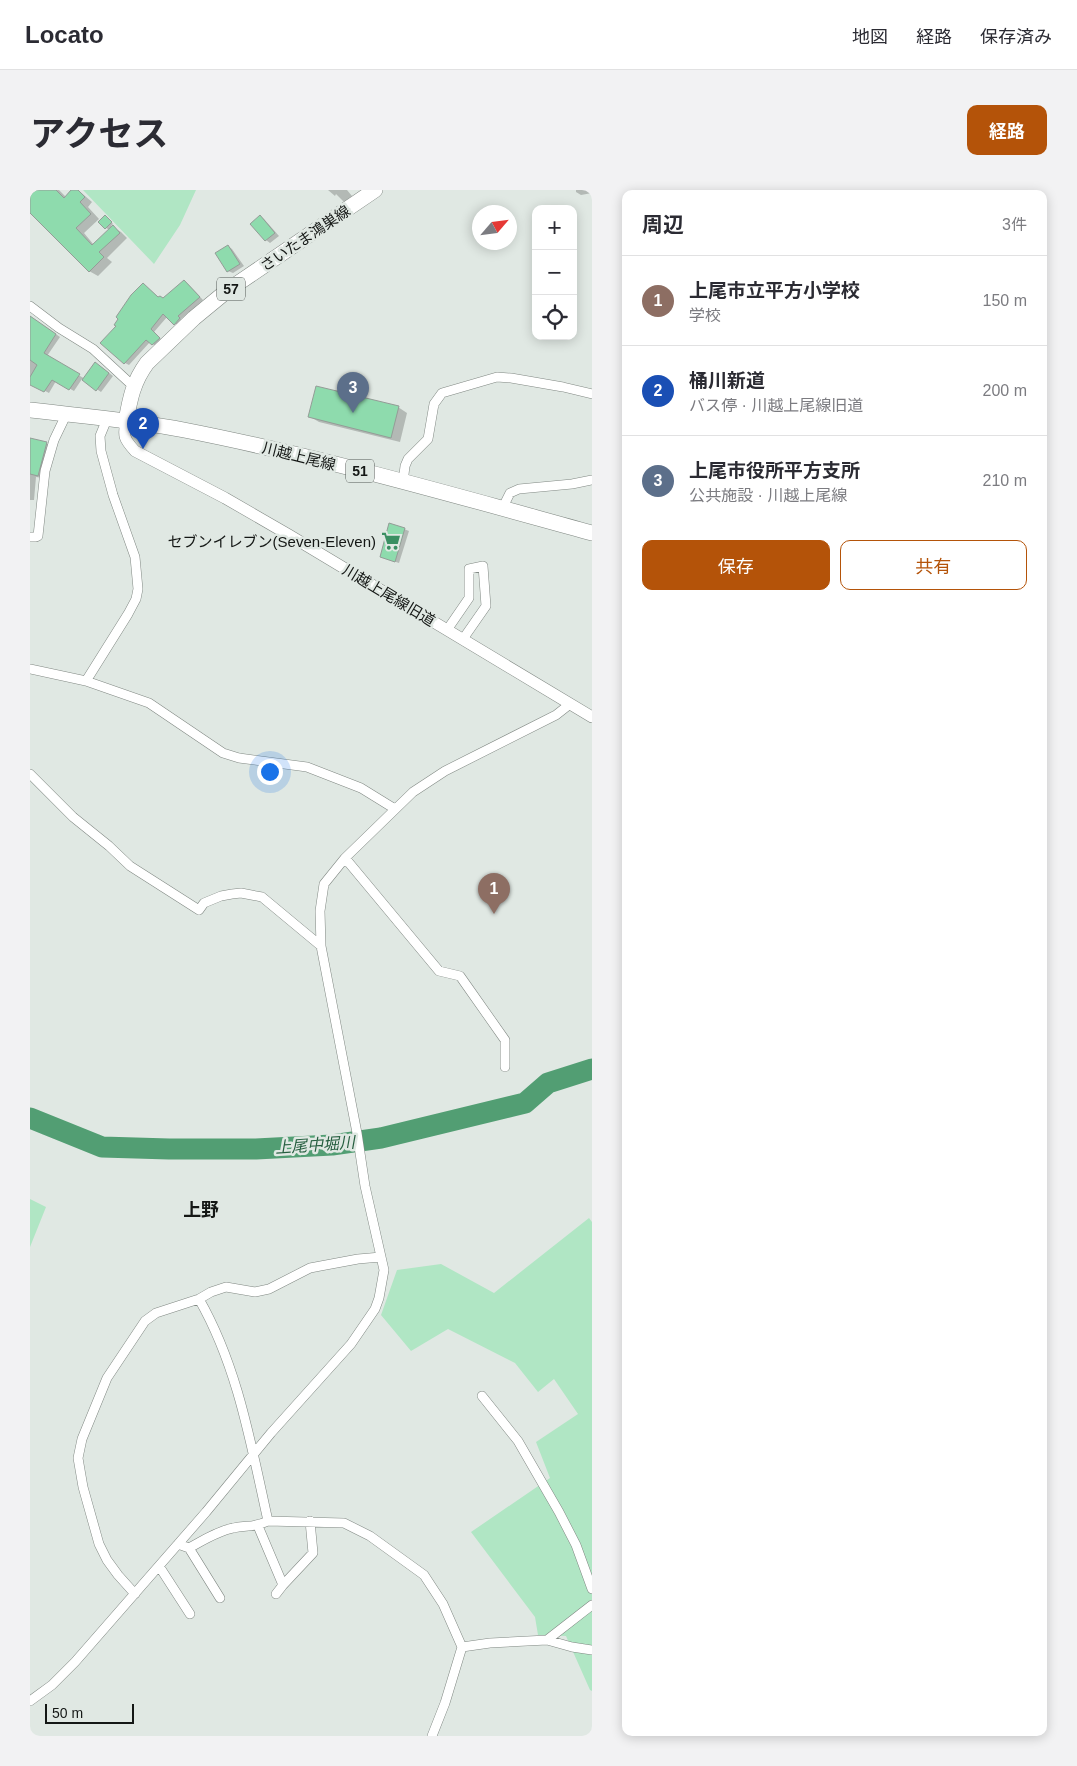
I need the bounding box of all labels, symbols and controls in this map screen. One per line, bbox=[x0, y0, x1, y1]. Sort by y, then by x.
text: Locato bbox=[25, 21, 104, 48]
text: 地図 bbox=[852, 27, 888, 47]
text: 経路 bbox=[916, 27, 952, 47]
text: 保存済み bbox=[980, 27, 1052, 47]
button: 経路 bbox=[967, 105, 1047, 155]
text: アクセス bbox=[30, 114, 168, 153]
street label: さいたま鴻巣線 bbox=[257, 202, 353, 274]
north arrow bbox=[472, 205, 517, 250]
map controls bbox=[532, 205, 577, 340]
button: + bbox=[532, 205, 577, 250]
text: 周辺 bbox=[642, 213, 684, 236]
text: 3件 bbox=[1002, 216, 1027, 233]
button: − bbox=[532, 250, 577, 295]
road number: 57 bbox=[217, 278, 245, 300]
text: 上尾市立平方小学校 bbox=[689, 280, 860, 301]
text: 1 bbox=[654, 292, 662, 309]
text: 150 m bbox=[983, 292, 1027, 309]
button: locate bbox=[532, 295, 577, 340]
text: 学校 bbox=[689, 307, 721, 324]
text: 桶川新道 bbox=[689, 370, 765, 391]
pin: 3 bbox=[337, 372, 369, 413]
text: 2 bbox=[654, 382, 662, 399]
text: 200 m bbox=[983, 382, 1027, 399]
text: バス停 · 川越上尾線旧道 bbox=[689, 397, 863, 414]
pin: 2 bbox=[127, 408, 159, 449]
street label: 川越上尾線 bbox=[261, 439, 337, 473]
road number: 51 bbox=[346, 460, 374, 482]
text: 上尾市役所平方支所 bbox=[689, 460, 860, 481]
text: 3 bbox=[654, 472, 662, 489]
text: 210 m bbox=[983, 472, 1027, 489]
text: 公共施設 · 川越上尾線 bbox=[689, 487, 847, 504]
supermarket icon: セブンイレブン(Seven-Eleven) bbox=[380, 530, 402, 552]
place label: セブンイレブン(Seven-Eleven) bbox=[168, 533, 376, 550]
button: 保存 bbox=[642, 540, 830, 590]
button: 共有 bbox=[840, 540, 1027, 590]
street label: 川越上尾線旧道 bbox=[340, 561, 438, 629]
your location bbox=[257, 759, 283, 785]
pin: 1 bbox=[478, 873, 510, 914]
water label: 上尾中堀川 bbox=[274, 1134, 357, 1156]
district label: 上野 bbox=[183, 1200, 219, 1220]
scale bar bbox=[45, 1701, 134, 1724]
text: 50 m bbox=[52, 1705, 83, 1721]

